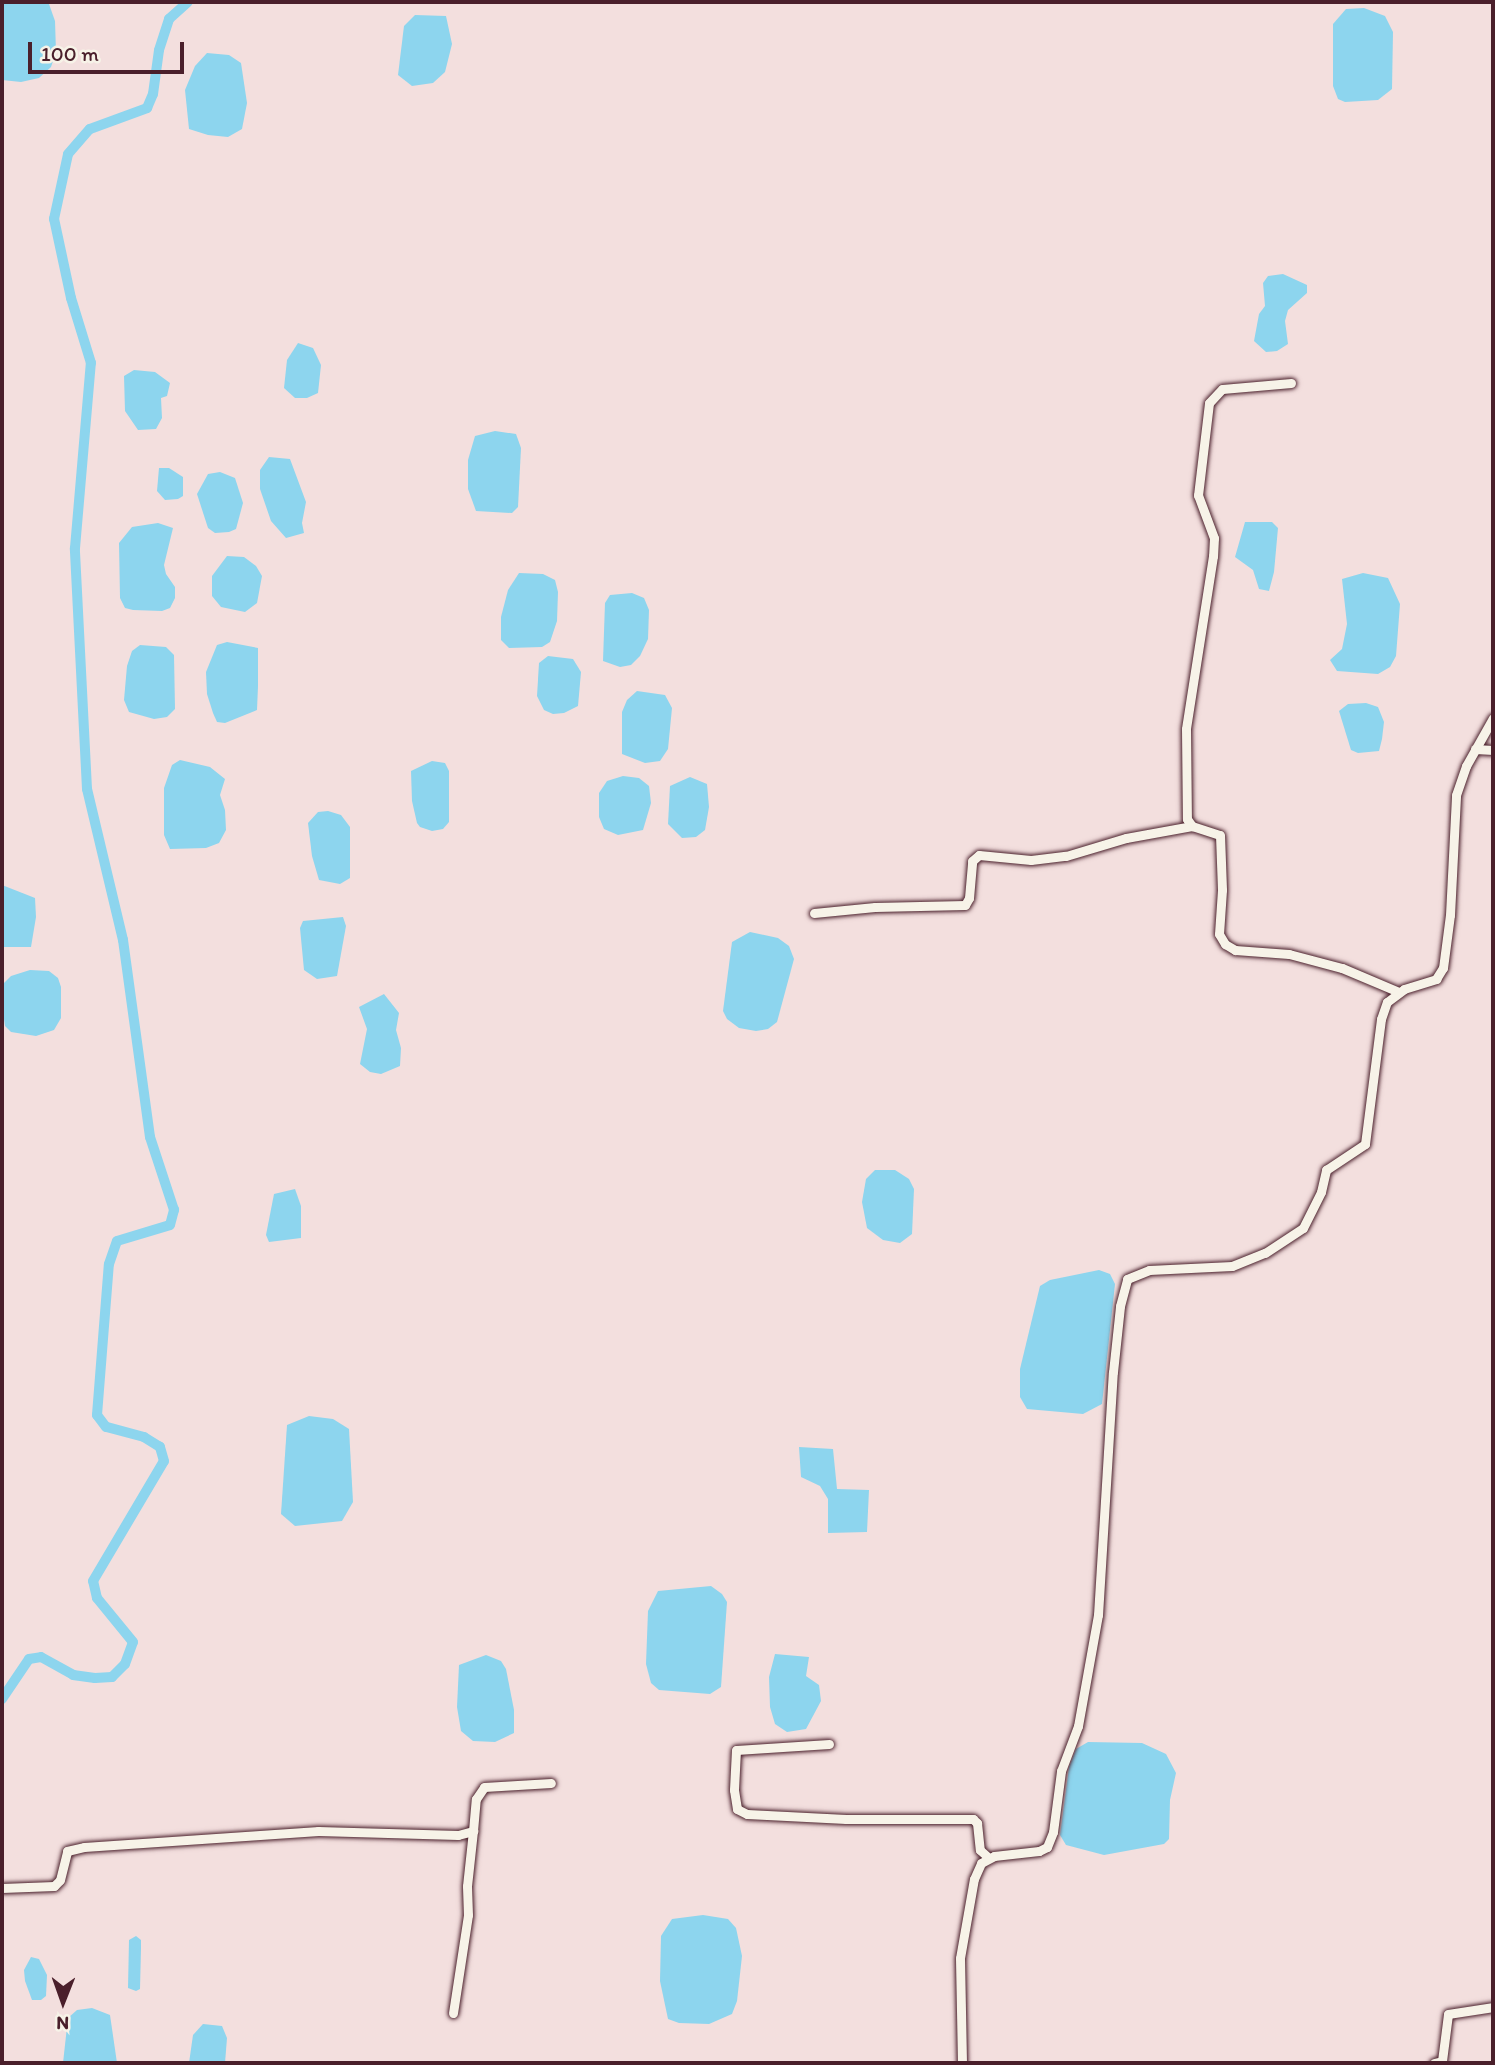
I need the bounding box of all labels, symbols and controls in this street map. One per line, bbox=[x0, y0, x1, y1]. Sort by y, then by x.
scale bar bbox=[32, 28, 187, 72]
text: 100 m bbox=[41, 41, 99, 66]
north arrow bbox=[28, 1967, 98, 2037]
text: N bbox=[56, 2012, 69, 2035]

